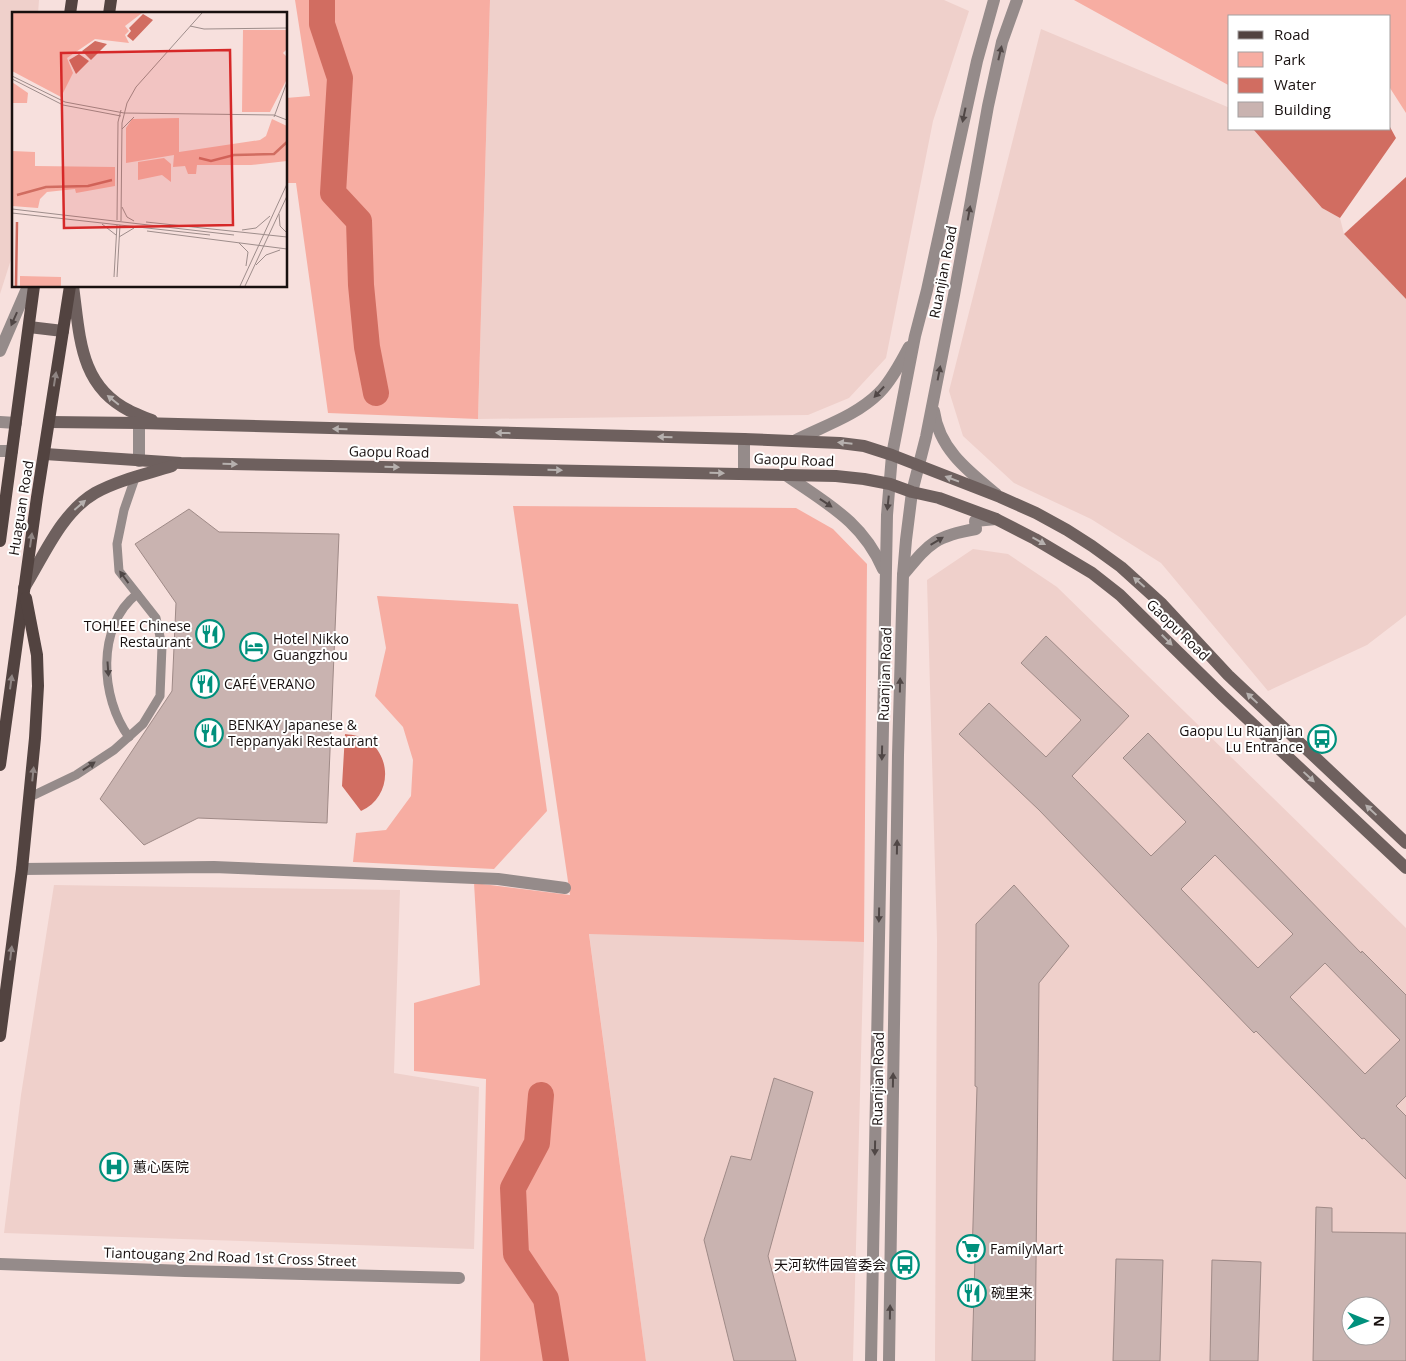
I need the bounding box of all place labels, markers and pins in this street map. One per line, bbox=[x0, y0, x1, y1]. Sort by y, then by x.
place label: TOHLEE Chinese Restaurant bbox=[84, 616, 191, 651]
restaurant icon: TOHLEE Chinese Restaurant bbox=[195, 619, 225, 649]
place label: Hotel Nikko Guangzhou bbox=[273, 629, 349, 664]
hotel icon: Hotel Nikko Guangzhou bbox=[239, 632, 269, 662]
restaurant icon: CAFÉ VERANO bbox=[190, 669, 220, 699]
place label: CAFÉ VERANO bbox=[224, 674, 315, 693]
place label: BENKAY Japanese & Teppanyaki Restaurant bbox=[228, 715, 378, 750]
restaurant icon: BENKAY Japanese & Teppanyaki Restaurant bbox=[194, 718, 224, 748]
place label: Gaopu Lu Ruanjian Lu Entrance bbox=[1179, 721, 1303, 756]
bus stop icon: Gaopu Lu Ruanjian Lu Entrance bbox=[1307, 724, 1337, 754]
hospital icon: 蕙心医院 bbox=[99, 1152, 129, 1182]
place label: 蕙心医院 bbox=[133, 1157, 189, 1176]
supermarket icon: FamilyMart bbox=[956, 1234, 986, 1264]
place label: FamilyMart bbox=[990, 1239, 1063, 1258]
bus stop icon: 天河软件园管委会 bbox=[890, 1250, 920, 1280]
place label: 天河软件园管委会 bbox=[774, 1255, 886, 1274]
restaurant icon: 碗里来 bbox=[957, 1278, 987, 1308]
place label: 碗里来 bbox=[991, 1283, 1033, 1302]

